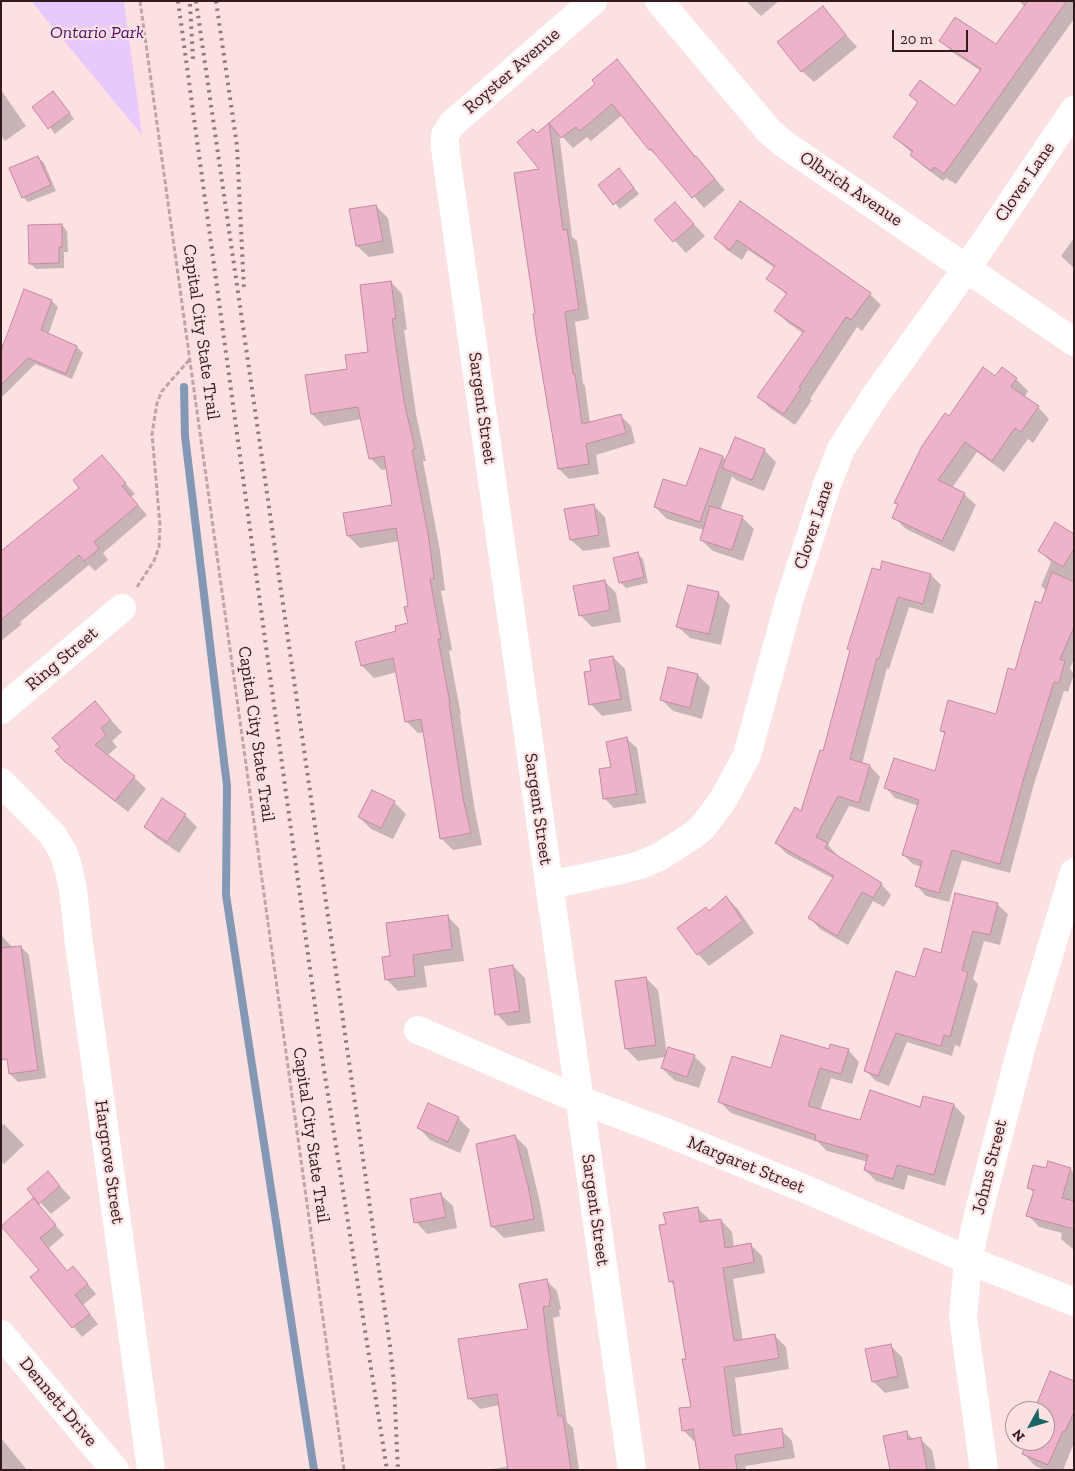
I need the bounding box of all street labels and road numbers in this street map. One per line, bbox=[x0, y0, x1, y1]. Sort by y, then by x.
street label: Royster Avenue bbox=[459, 23, 565, 119]
street label: Clover Lane bbox=[990, 138, 1060, 226]
street label: Olbrich Avenue bbox=[795, 147, 907, 231]
street label: Capital City State Trail bbox=[178, 243, 224, 421]
street label: Sargent Street bbox=[463, 351, 501, 465]
street label: Clover Lane bbox=[790, 478, 838, 572]
street label: Ring Street bbox=[21, 622, 103, 696]
street label: Capital City State Trail bbox=[233, 645, 279, 823]
street label: Sargent Street bbox=[519, 752, 557, 866]
street label: Capital City State Trail bbox=[288, 1046, 334, 1224]
street label: Hargrove Street bbox=[90, 1099, 128, 1225]
street label: Johns Street bbox=[968, 1117, 1012, 1217]
street label: Margaret Street bbox=[684, 1132, 808, 1198]
street label: Sargent Street bbox=[576, 1153, 614, 1267]
street label: Dennett Drive bbox=[14, 1353, 102, 1451]

